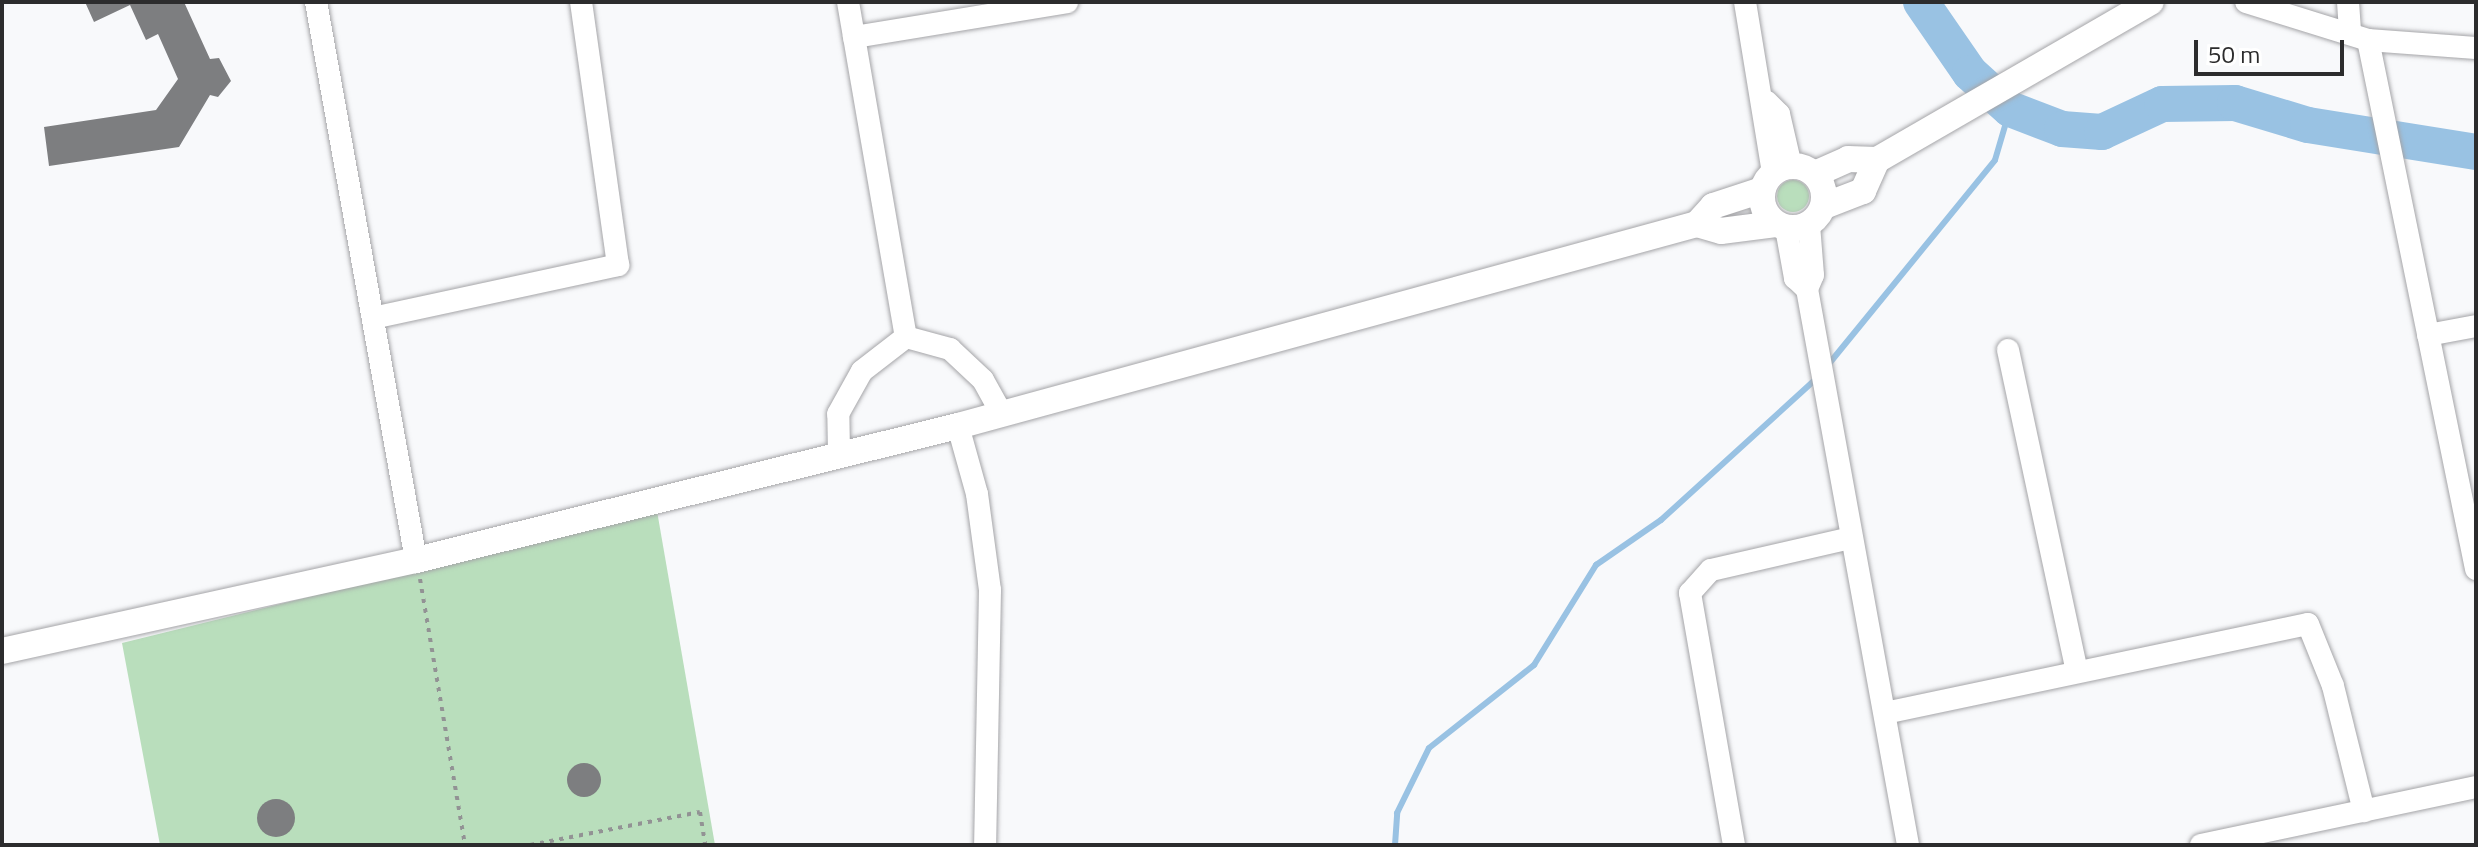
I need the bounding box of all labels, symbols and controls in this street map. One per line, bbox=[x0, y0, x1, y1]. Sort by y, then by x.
scale bar bbox=[2198, 24, 2348, 74]
text: 50 m bbox=[2208, 36, 2260, 72]

